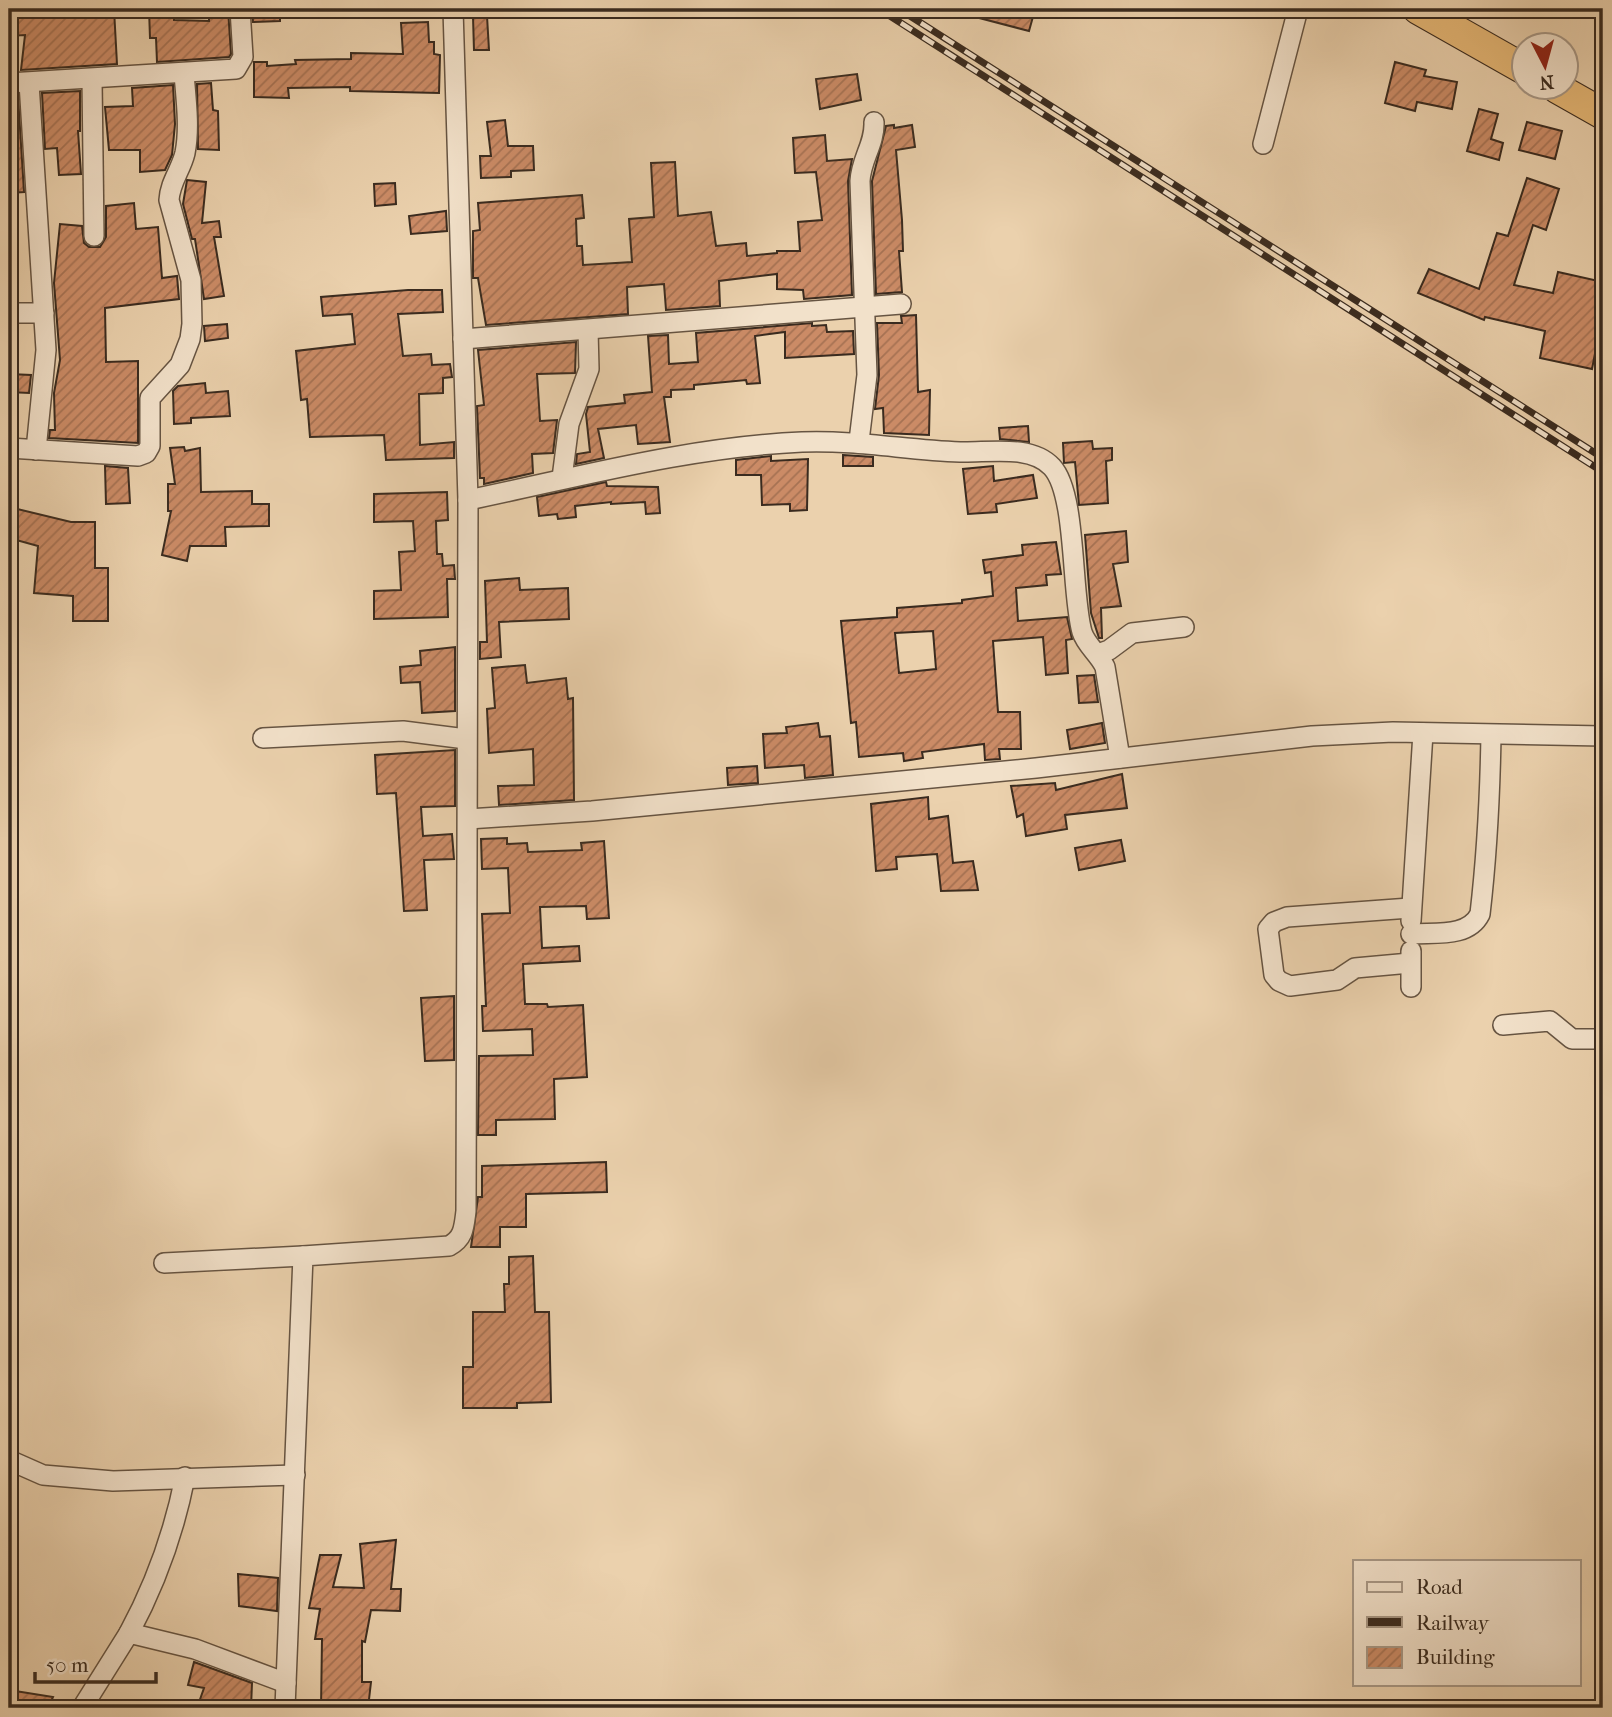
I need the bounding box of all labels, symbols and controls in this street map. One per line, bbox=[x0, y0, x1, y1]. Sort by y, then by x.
north arrow bbox=[1510, 32, 1580, 102]
text: N bbox=[1538, 70, 1555, 94]
legend bbox=[1353, 1560, 1580, 1686]
text: Road bbox=[1416, 1575, 1463, 1599]
text: Railway bbox=[1416, 1611, 1490, 1635]
scale bar bbox=[35, 1640, 156, 1684]
text: Building bbox=[1416, 1645, 1495, 1669]
text: 50 m bbox=[46, 1653, 89, 1677]

